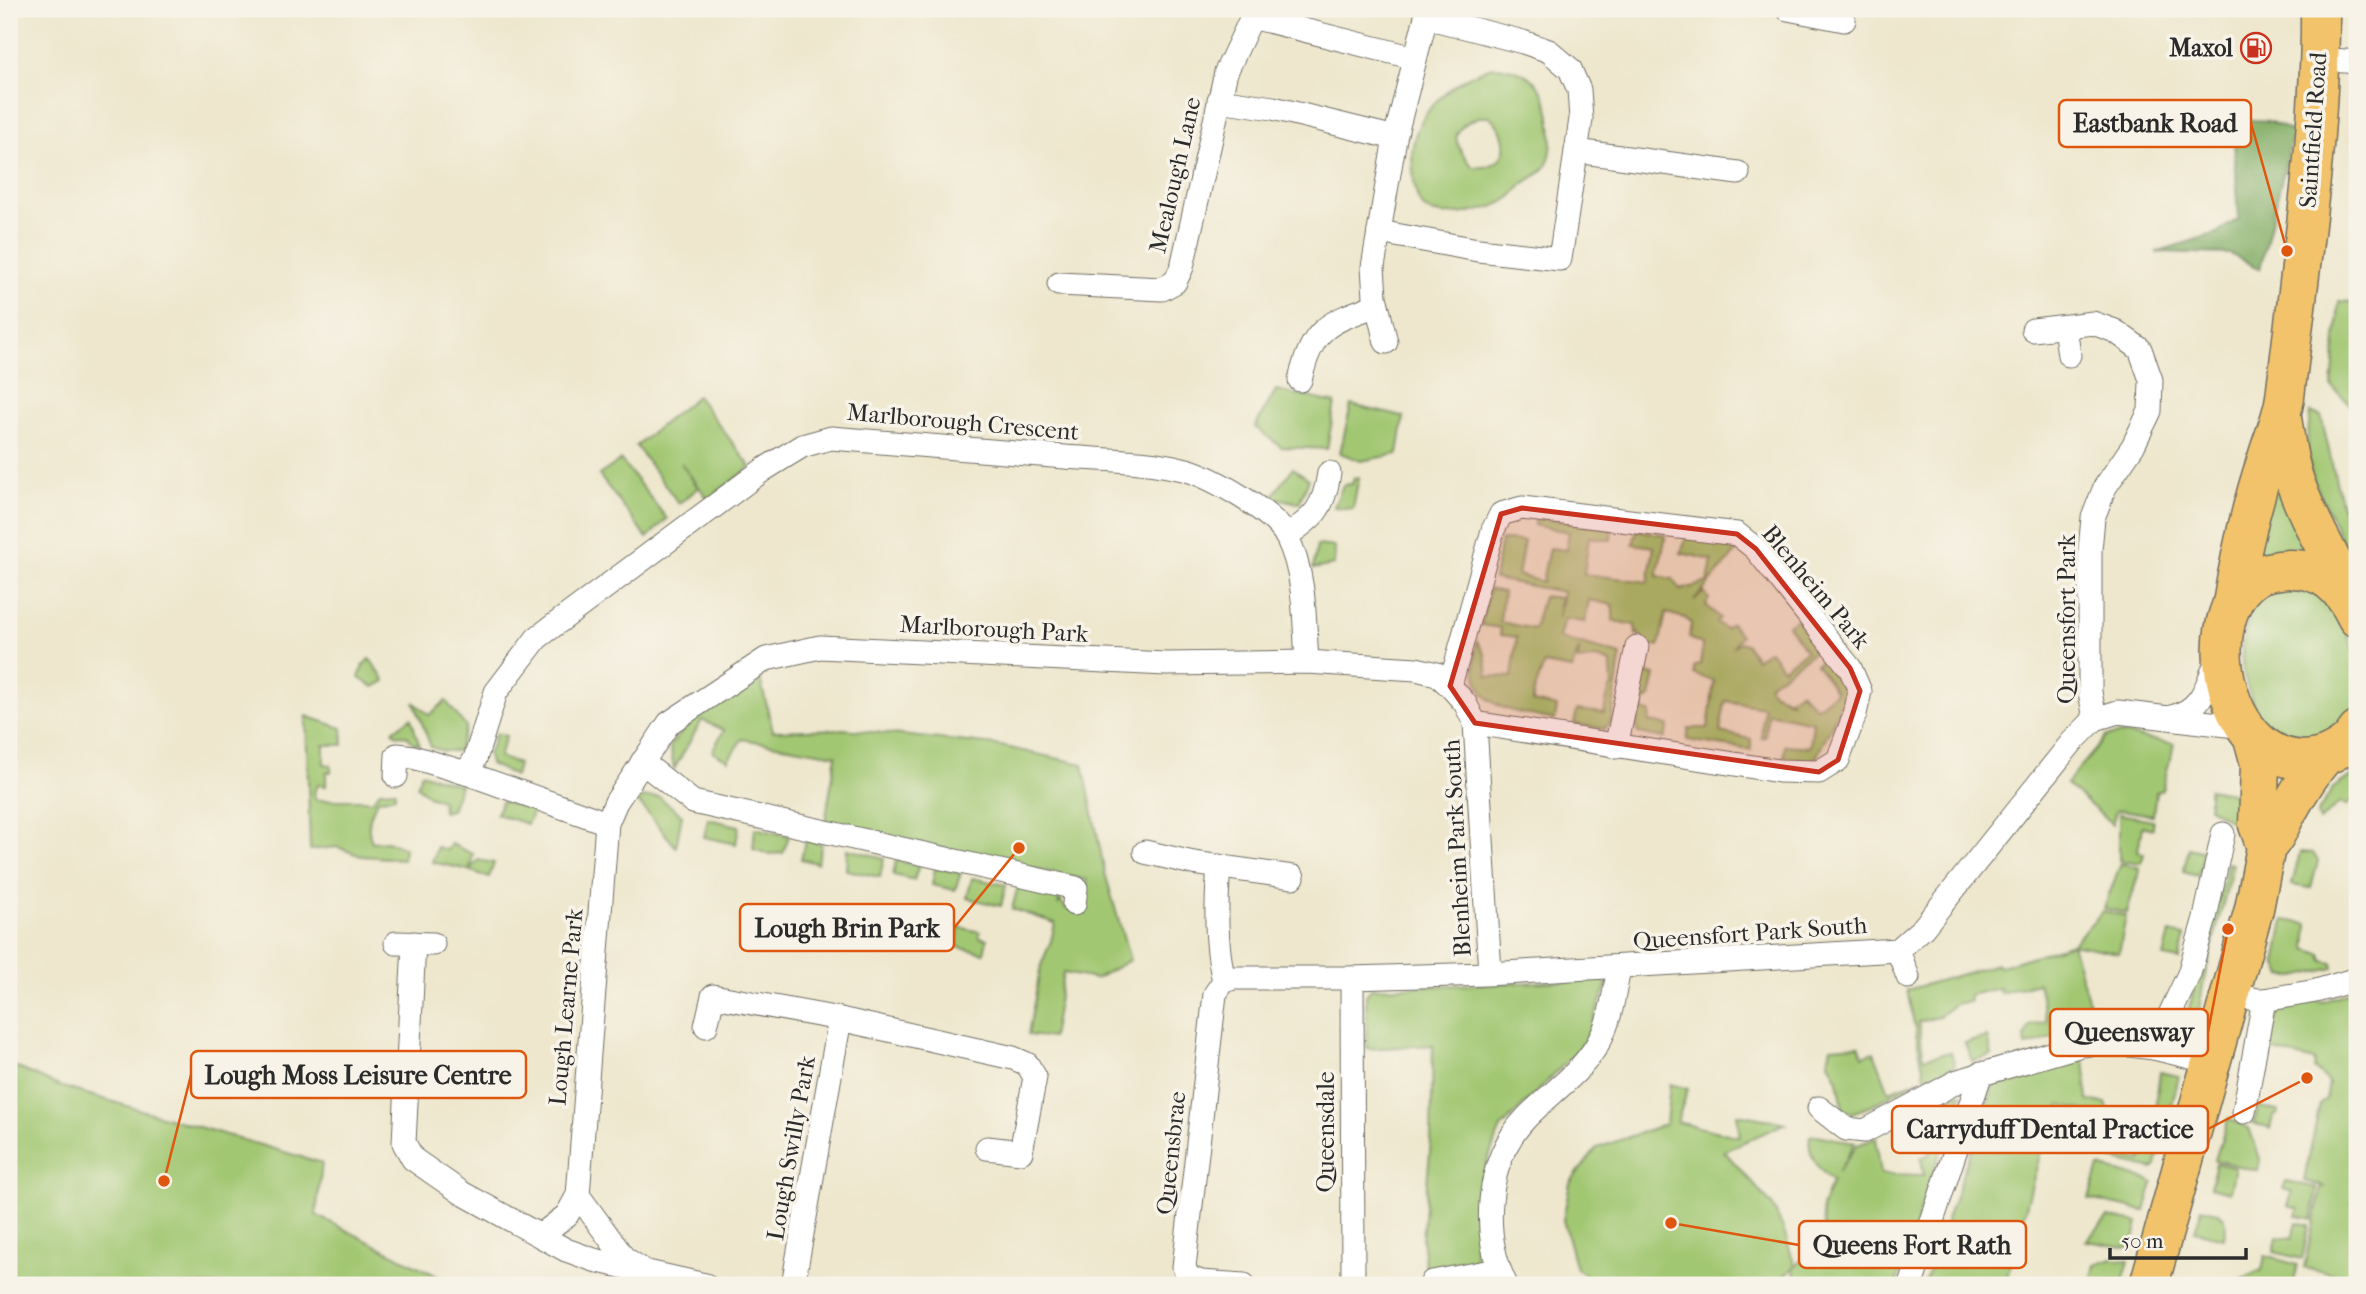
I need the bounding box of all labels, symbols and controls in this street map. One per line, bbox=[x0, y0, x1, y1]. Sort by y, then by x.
fuel station icon: Maxol bbox=[2239, 31, 2273, 65]
place label: Maxol bbox=[2169, 34, 2233, 62]
street label: Saintfield Road bbox=[2294, 50, 2332, 209]
street label: Mealough Lane bbox=[1143, 94, 1207, 256]
callout: Eastbank Road bbox=[2059, 100, 2251, 147]
text: Eastbank Road bbox=[2073, 108, 2238, 139]
street label: Marlborough Crescent bbox=[846, 398, 1081, 446]
street label: Blenheim Park bbox=[1756, 519, 1876, 655]
street label: Queensfort Park bbox=[2053, 533, 2081, 704]
street label: Marlborough Park bbox=[899, 610, 1090, 648]
street label: Blenheim Park South bbox=[1437, 738, 1477, 958]
callout: Lough Brin Park bbox=[740, 904, 954, 951]
street label: Lough Learne Park bbox=[543, 907, 589, 1107]
street label: Queensfort Park South bbox=[1632, 911, 1869, 955]
text: Lough Brin Park bbox=[754, 913, 941, 944]
callout: Queensway bbox=[2050, 1009, 2208, 1056]
text: Queensway bbox=[2064, 1017, 2196, 1048]
callout: Lough Moss Leisure Centre bbox=[191, 1051, 526, 1098]
street label: Lough Swilly Park bbox=[761, 1053, 821, 1242]
text: Lough Moss Leisure Centre bbox=[204, 1060, 512, 1091]
street label: Queensdale bbox=[1312, 1071, 1340, 1193]
street label: Queensbrae bbox=[1151, 1090, 1191, 1216]
callout: Carryduff Dental Practice bbox=[1892, 1106, 2208, 1153]
text: Carryduff Dental Practice bbox=[1906, 1114, 2194, 1145]
scale bar bbox=[2110, 1217, 2247, 1261]
callout: Queens Fort Rath bbox=[1799, 1221, 2026, 1268]
text: 50 m bbox=[2121, 1229, 2164, 1253]
text: Queens Fort Rath bbox=[1813, 1230, 2012, 1261]

